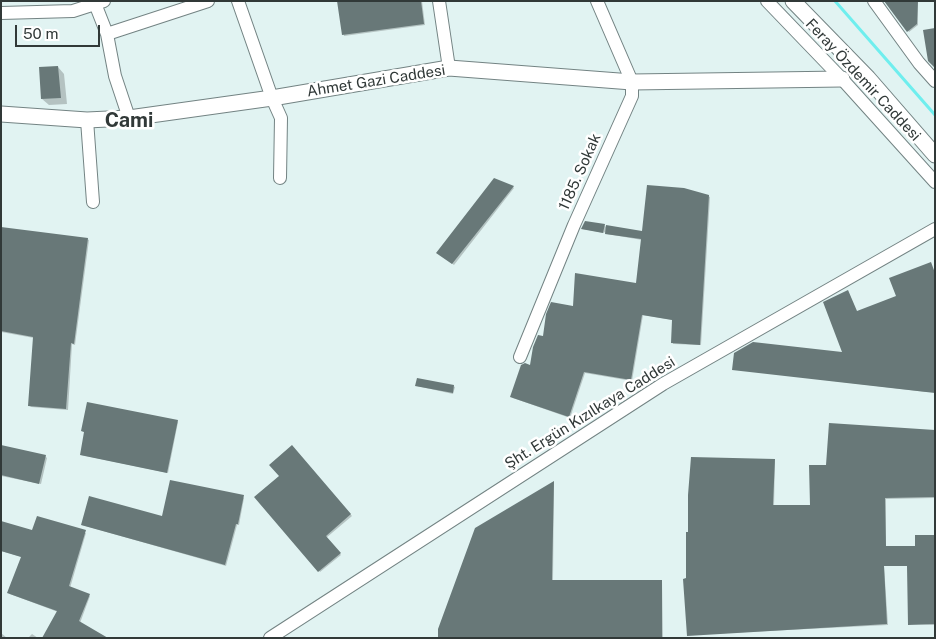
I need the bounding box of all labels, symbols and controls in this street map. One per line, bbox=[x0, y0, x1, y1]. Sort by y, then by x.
scale bar bbox=[18, 15, 102, 47]
street label: Feray Özdemir Caddesi bbox=[802, 15, 924, 145]
text: 50 m bbox=[23, 25, 58, 42]
street label: Ahmet Gazi Caddesi bbox=[306, 61, 446, 101]
district label: Cami bbox=[105, 109, 153, 133]
street label: 1185. Sokak bbox=[555, 131, 605, 213]
street label: Şht. Ergün Kızılkaya Caddesi bbox=[501, 353, 679, 473]

